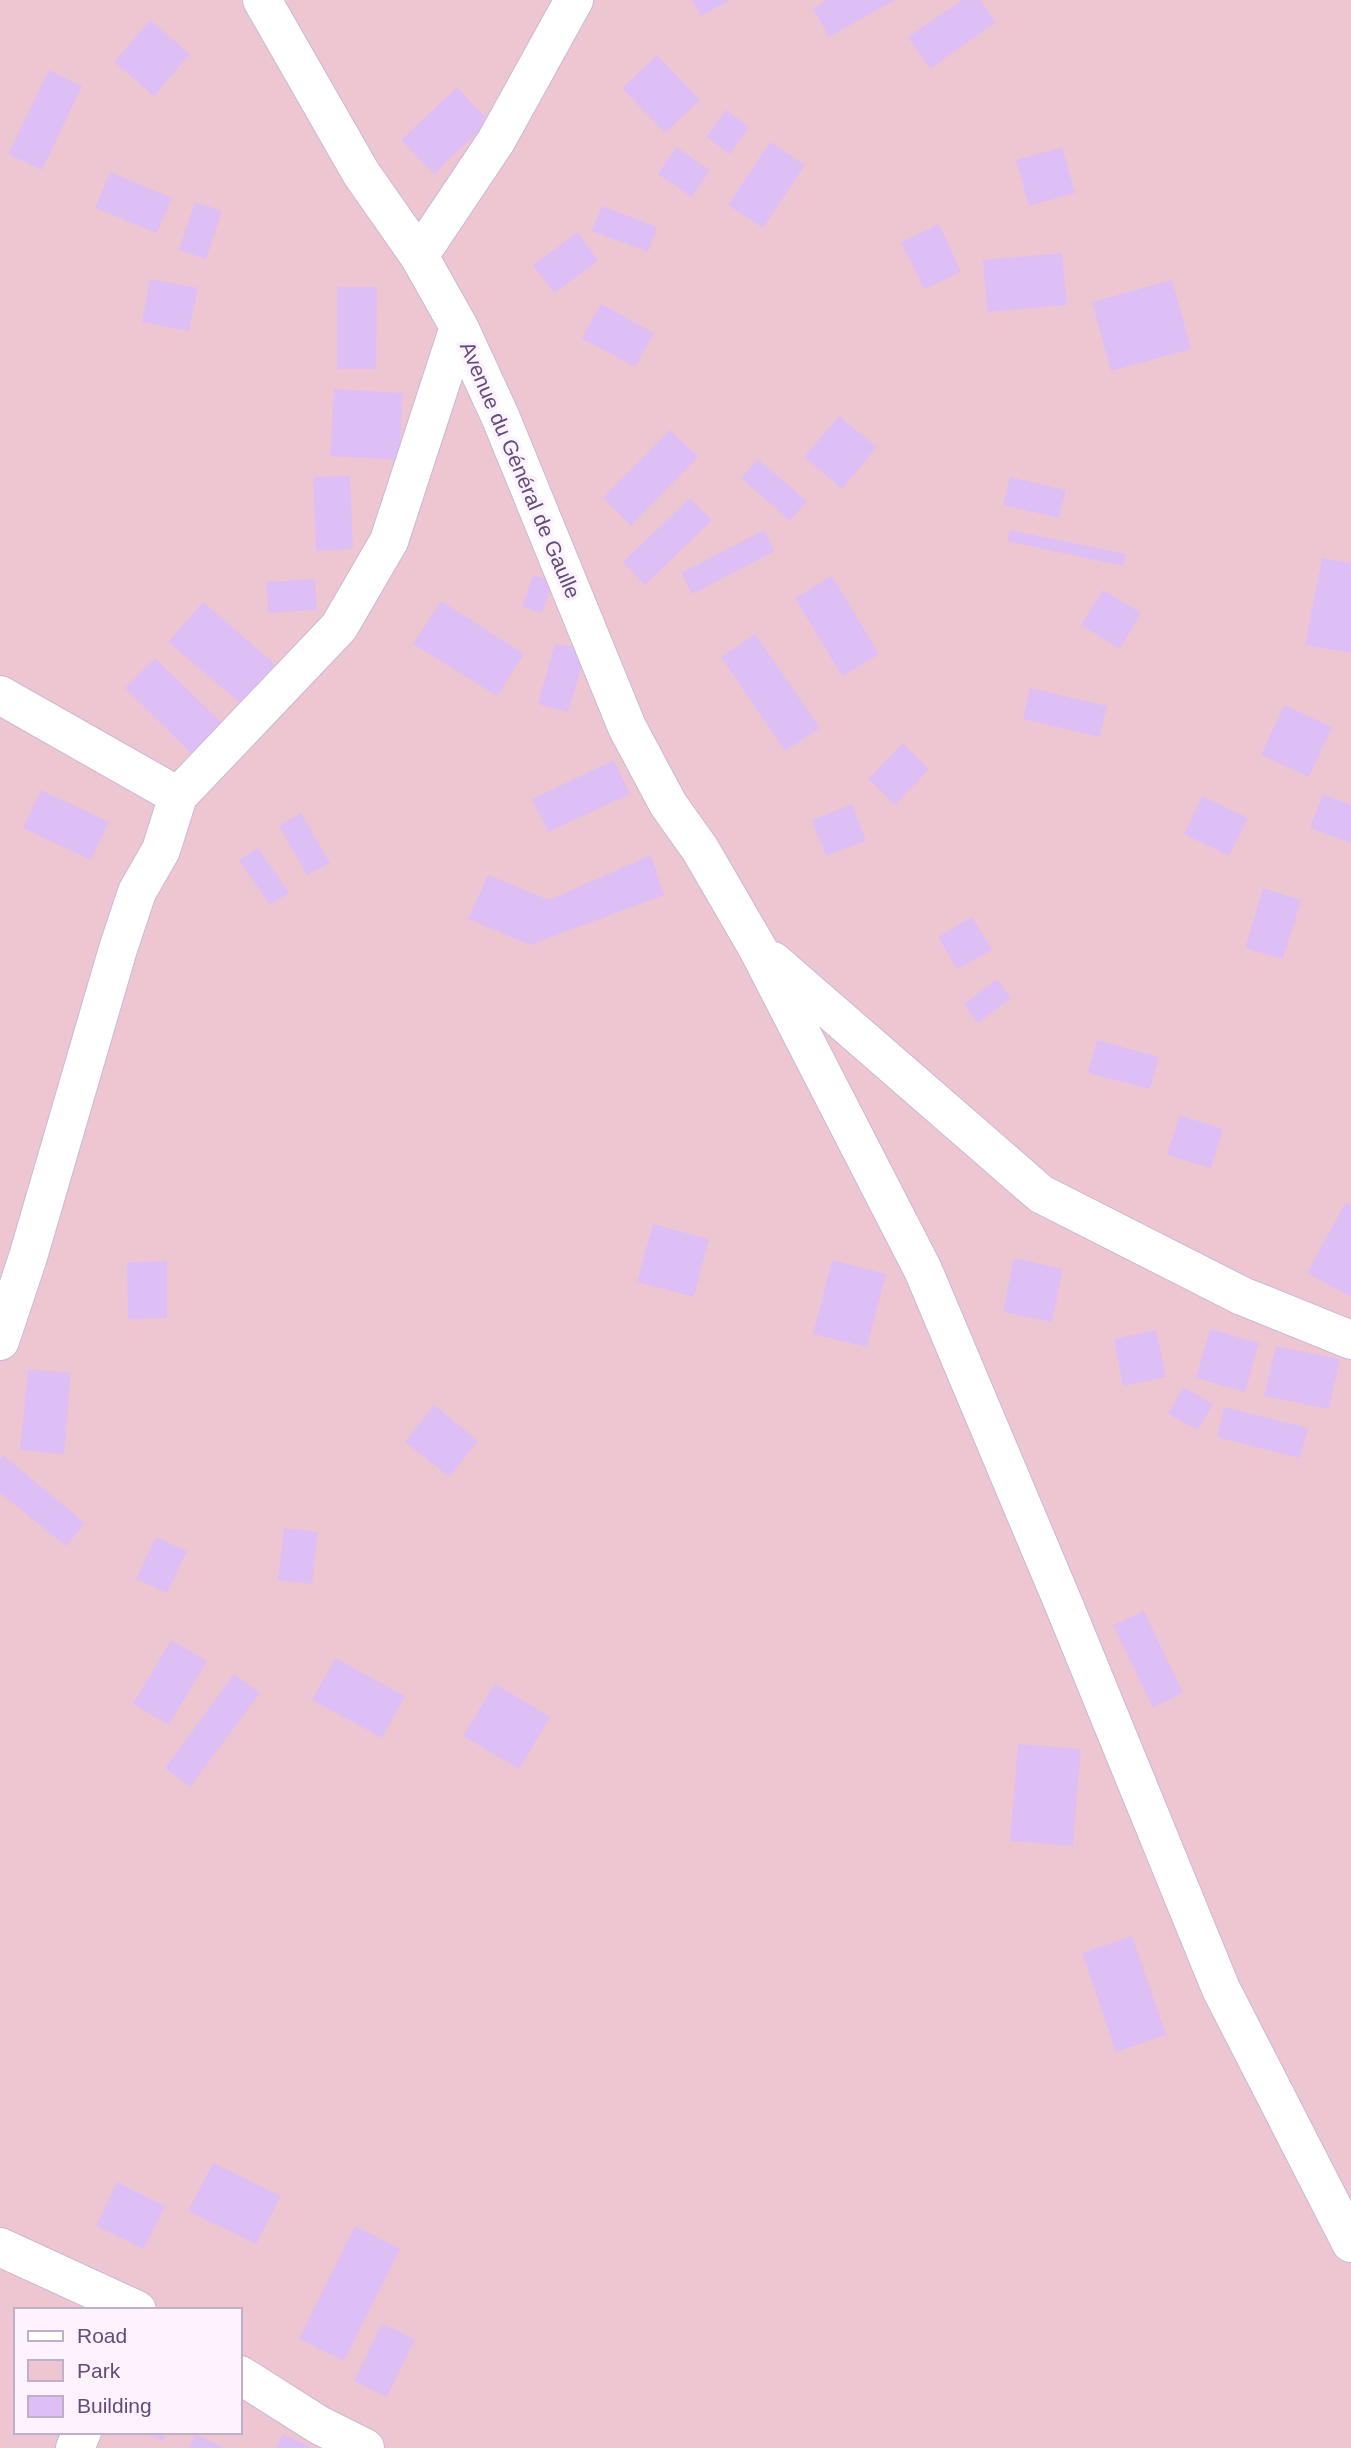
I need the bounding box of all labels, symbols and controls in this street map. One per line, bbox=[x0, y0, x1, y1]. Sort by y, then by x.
street label: Avenue du Général de Gaulle bbox=[456, 338, 585, 601]
legend bbox=[14, 2308, 242, 2434]
text: Road bbox=[77, 2324, 127, 2347]
text: Park bbox=[77, 2359, 121, 2382]
text: Building bbox=[77, 2394, 152, 2417]

